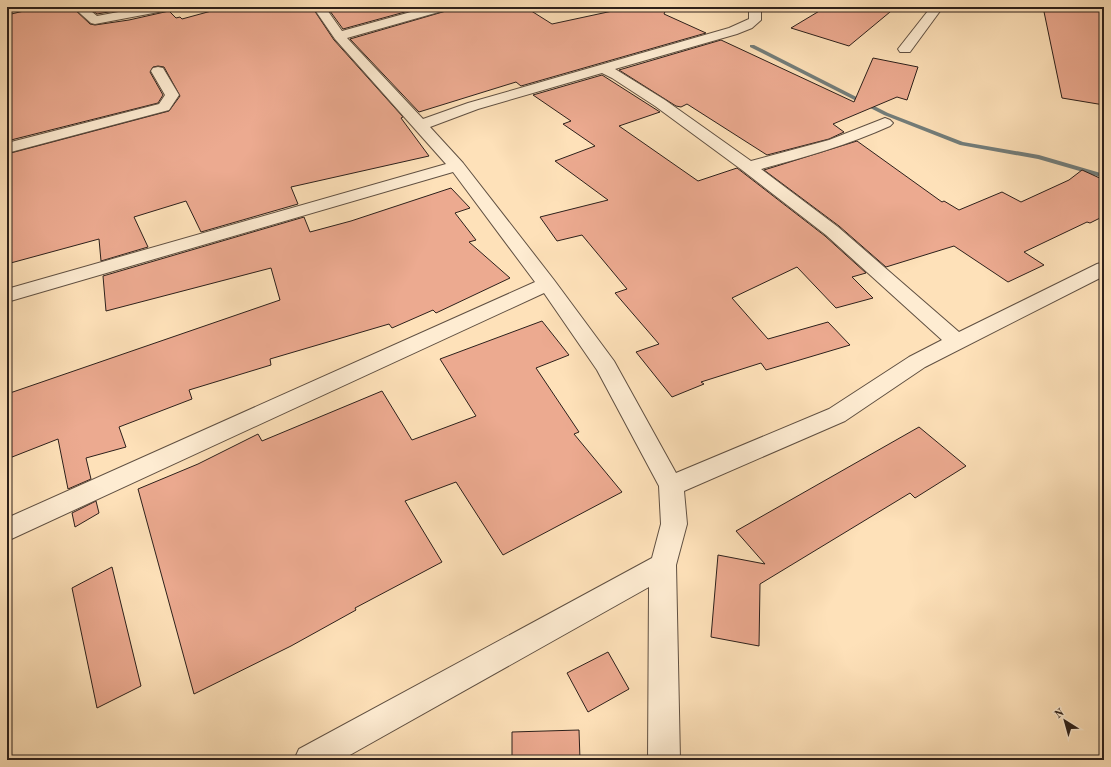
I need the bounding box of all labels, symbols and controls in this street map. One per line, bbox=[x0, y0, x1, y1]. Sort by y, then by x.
north arrow bbox=[1045, 701, 1085, 741]
text: N bbox=[1053, 707, 1067, 721]

